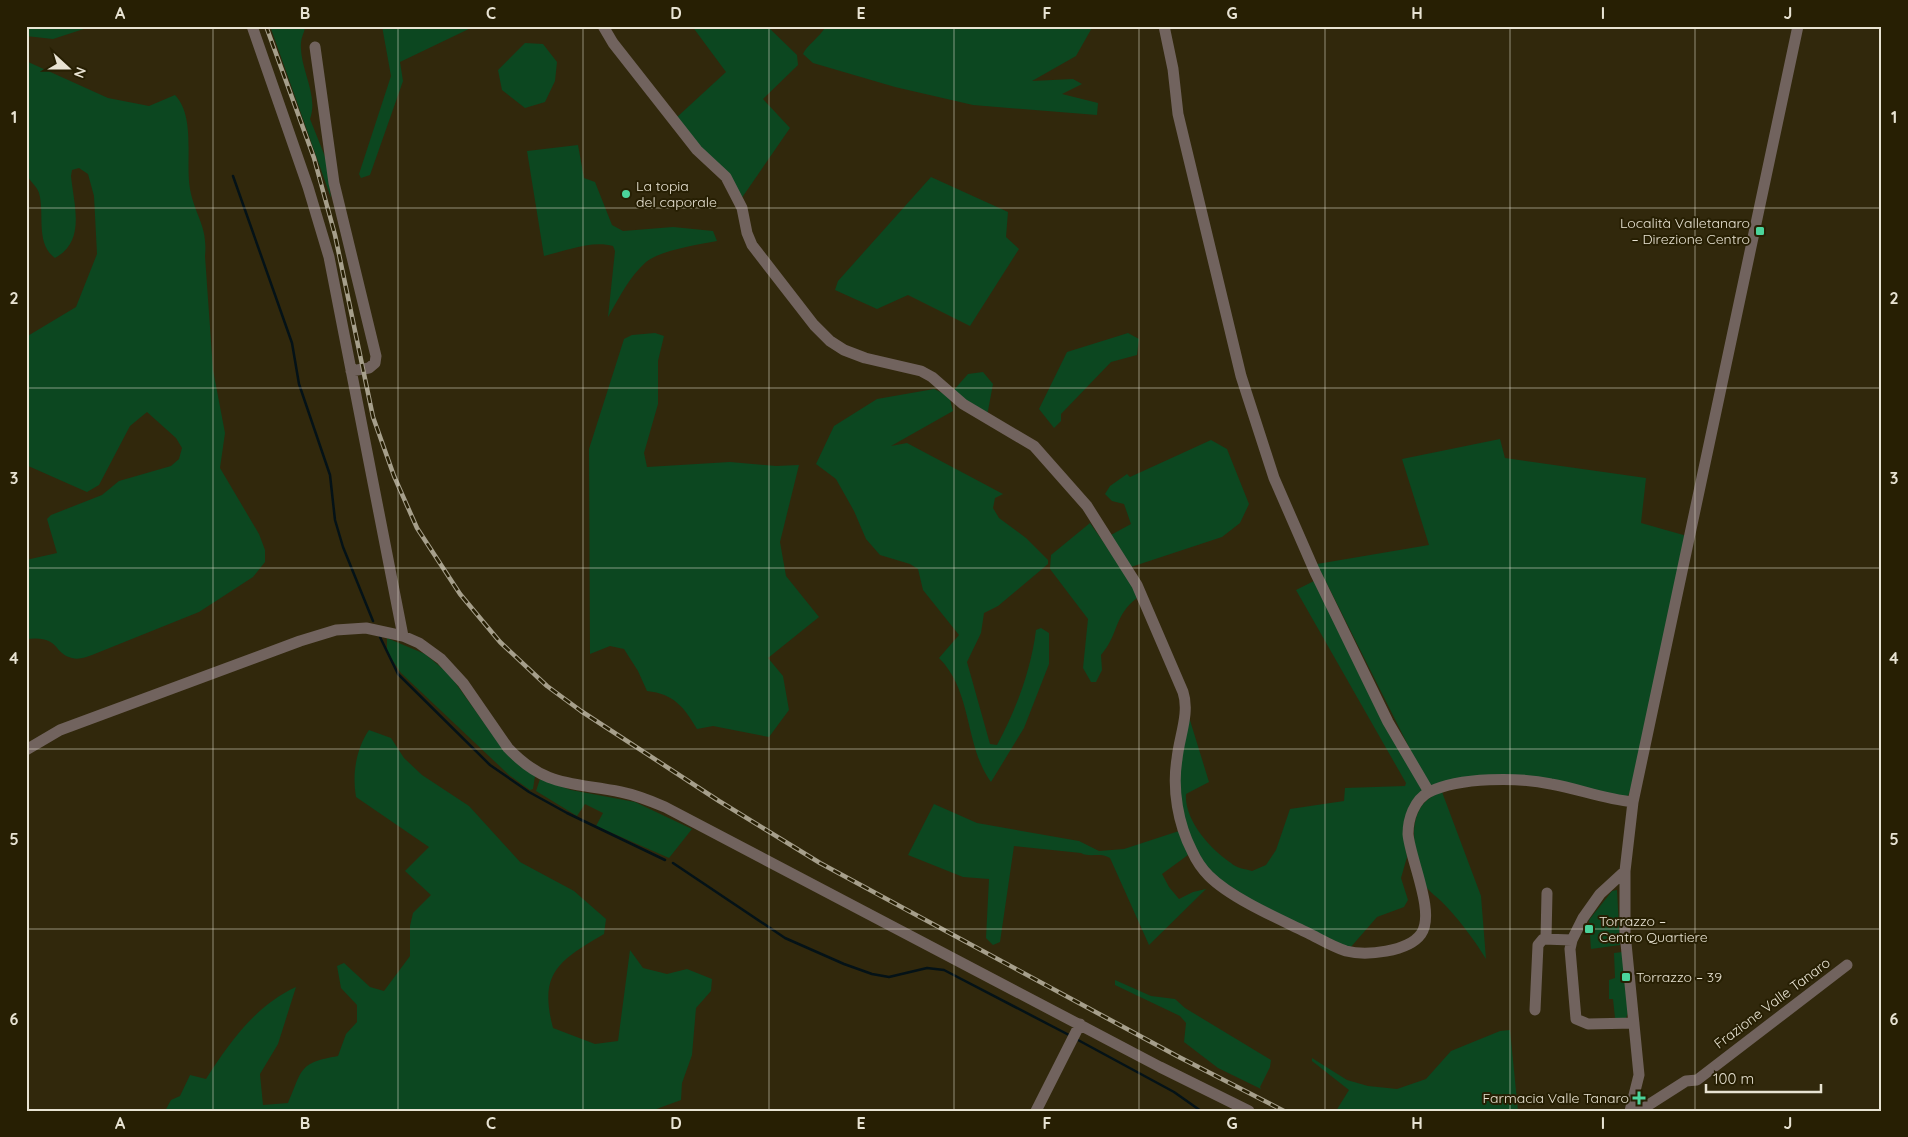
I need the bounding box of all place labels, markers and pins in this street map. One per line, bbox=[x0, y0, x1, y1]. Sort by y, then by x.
place label: La topia del caporale bbox=[636, 177, 717, 211]
marker: La topia del caporale bbox=[620, 188, 632, 200]
place label: Località Valletanaro – Direzione Centro bbox=[1620, 214, 1750, 248]
marker: Località Valletanaro – Direzione Centro bbox=[1754, 225, 1766, 237]
place label: Torrazzo – Centro Quartiere bbox=[1599, 912, 1708, 946]
marker: Torrazzo – Centro Quartiere bbox=[1583, 923, 1595, 935]
place label: Torrazzo – 39 bbox=[1636, 968, 1722, 986]
marker: Torrazzo – 39 bbox=[1620, 971, 1632, 983]
place label: Farmacia Valle Tanaro bbox=[1482, 1089, 1629, 1107]
marker: Farmacia Valle Tanaro bbox=[1633, 1092, 1645, 1104]

